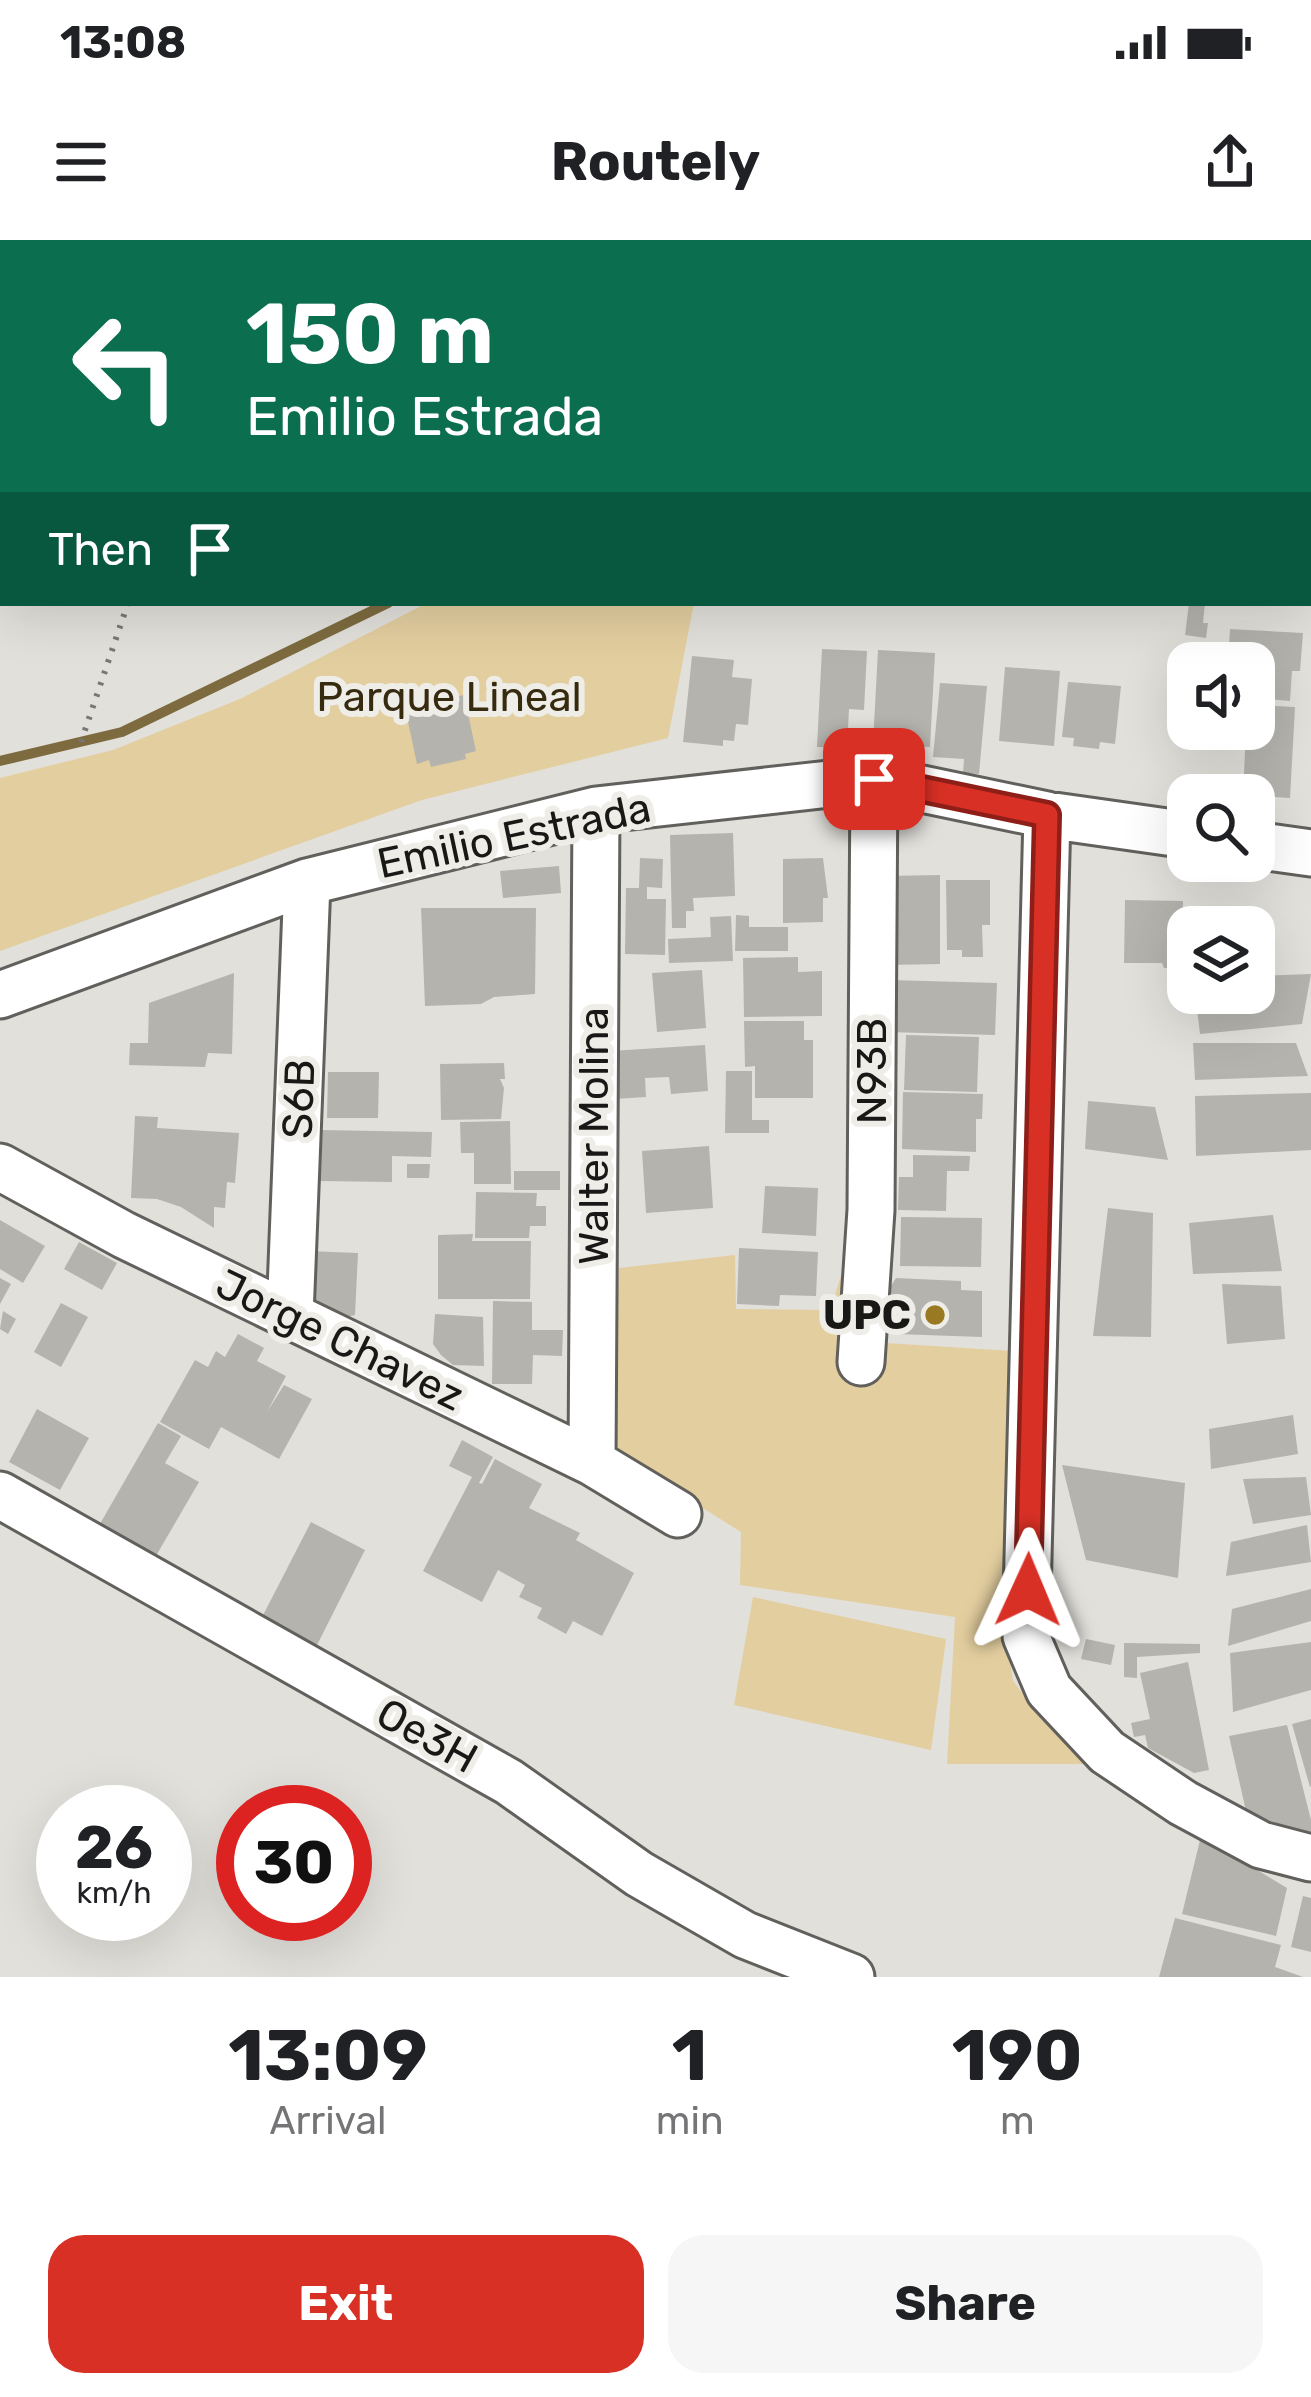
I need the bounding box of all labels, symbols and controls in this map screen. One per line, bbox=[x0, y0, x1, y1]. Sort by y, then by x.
text: 13:08 bbox=[60, 16, 186, 69]
icon: menu bbox=[48, 129, 114, 195]
icon: share bbox=[1197, 129, 1263, 195]
text: Routely bbox=[551, 130, 760, 194]
text: 150 m bbox=[246, 284, 494, 384]
icon: left bbox=[48, 288, 204, 444]
text: Emilio Estrada bbox=[246, 385, 603, 449]
icon: arrive bbox=[177, 516, 243, 582]
text: Then bbox=[48, 523, 153, 576]
map controls bbox=[1167, 642, 1275, 1014]
button: sound bbox=[1167, 642, 1275, 750]
park label: Parque Lineal bbox=[316, 672, 582, 722]
pin bbox=[823, 728, 925, 830]
icon: arrive bbox=[841, 746, 907, 812]
button: search bbox=[1167, 774, 1275, 882]
street label: Emilio Estrada bbox=[373, 783, 655, 889]
button: layers bbox=[1167, 906, 1275, 1014]
street label: Walter Molina bbox=[569, 1007, 619, 1265]
street label: N93B bbox=[847, 1018, 897, 1124]
street label: S6B bbox=[273, 1058, 325, 1140]
street label: Jorge Chavez bbox=[208, 1259, 472, 1421]
place label: UPC bbox=[823, 1290, 911, 1340]
marker: UPC bbox=[922, 1302, 948, 1328]
position arrow bbox=[965, 1527, 1091, 1653]
street label: Oe3H bbox=[368, 1688, 486, 1784]
speed limit sign: 30 bbox=[216, 1785, 372, 1941]
text: 26 bbox=[75, 1812, 153, 1883]
text: km/h bbox=[77, 1875, 151, 1911]
text: 13:09 bbox=[228, 2013, 428, 2098]
text: 1 bbox=[672, 2013, 708, 2098]
text: 190 bbox=[952, 2013, 1083, 2098]
text: Arrival bbox=[269, 2098, 386, 2144]
text: min bbox=[656, 2098, 724, 2144]
text: m bbox=[1000, 2098, 1035, 2144]
button: Exit bbox=[48, 2235, 644, 2373]
button: Share bbox=[668, 2235, 1263, 2373]

